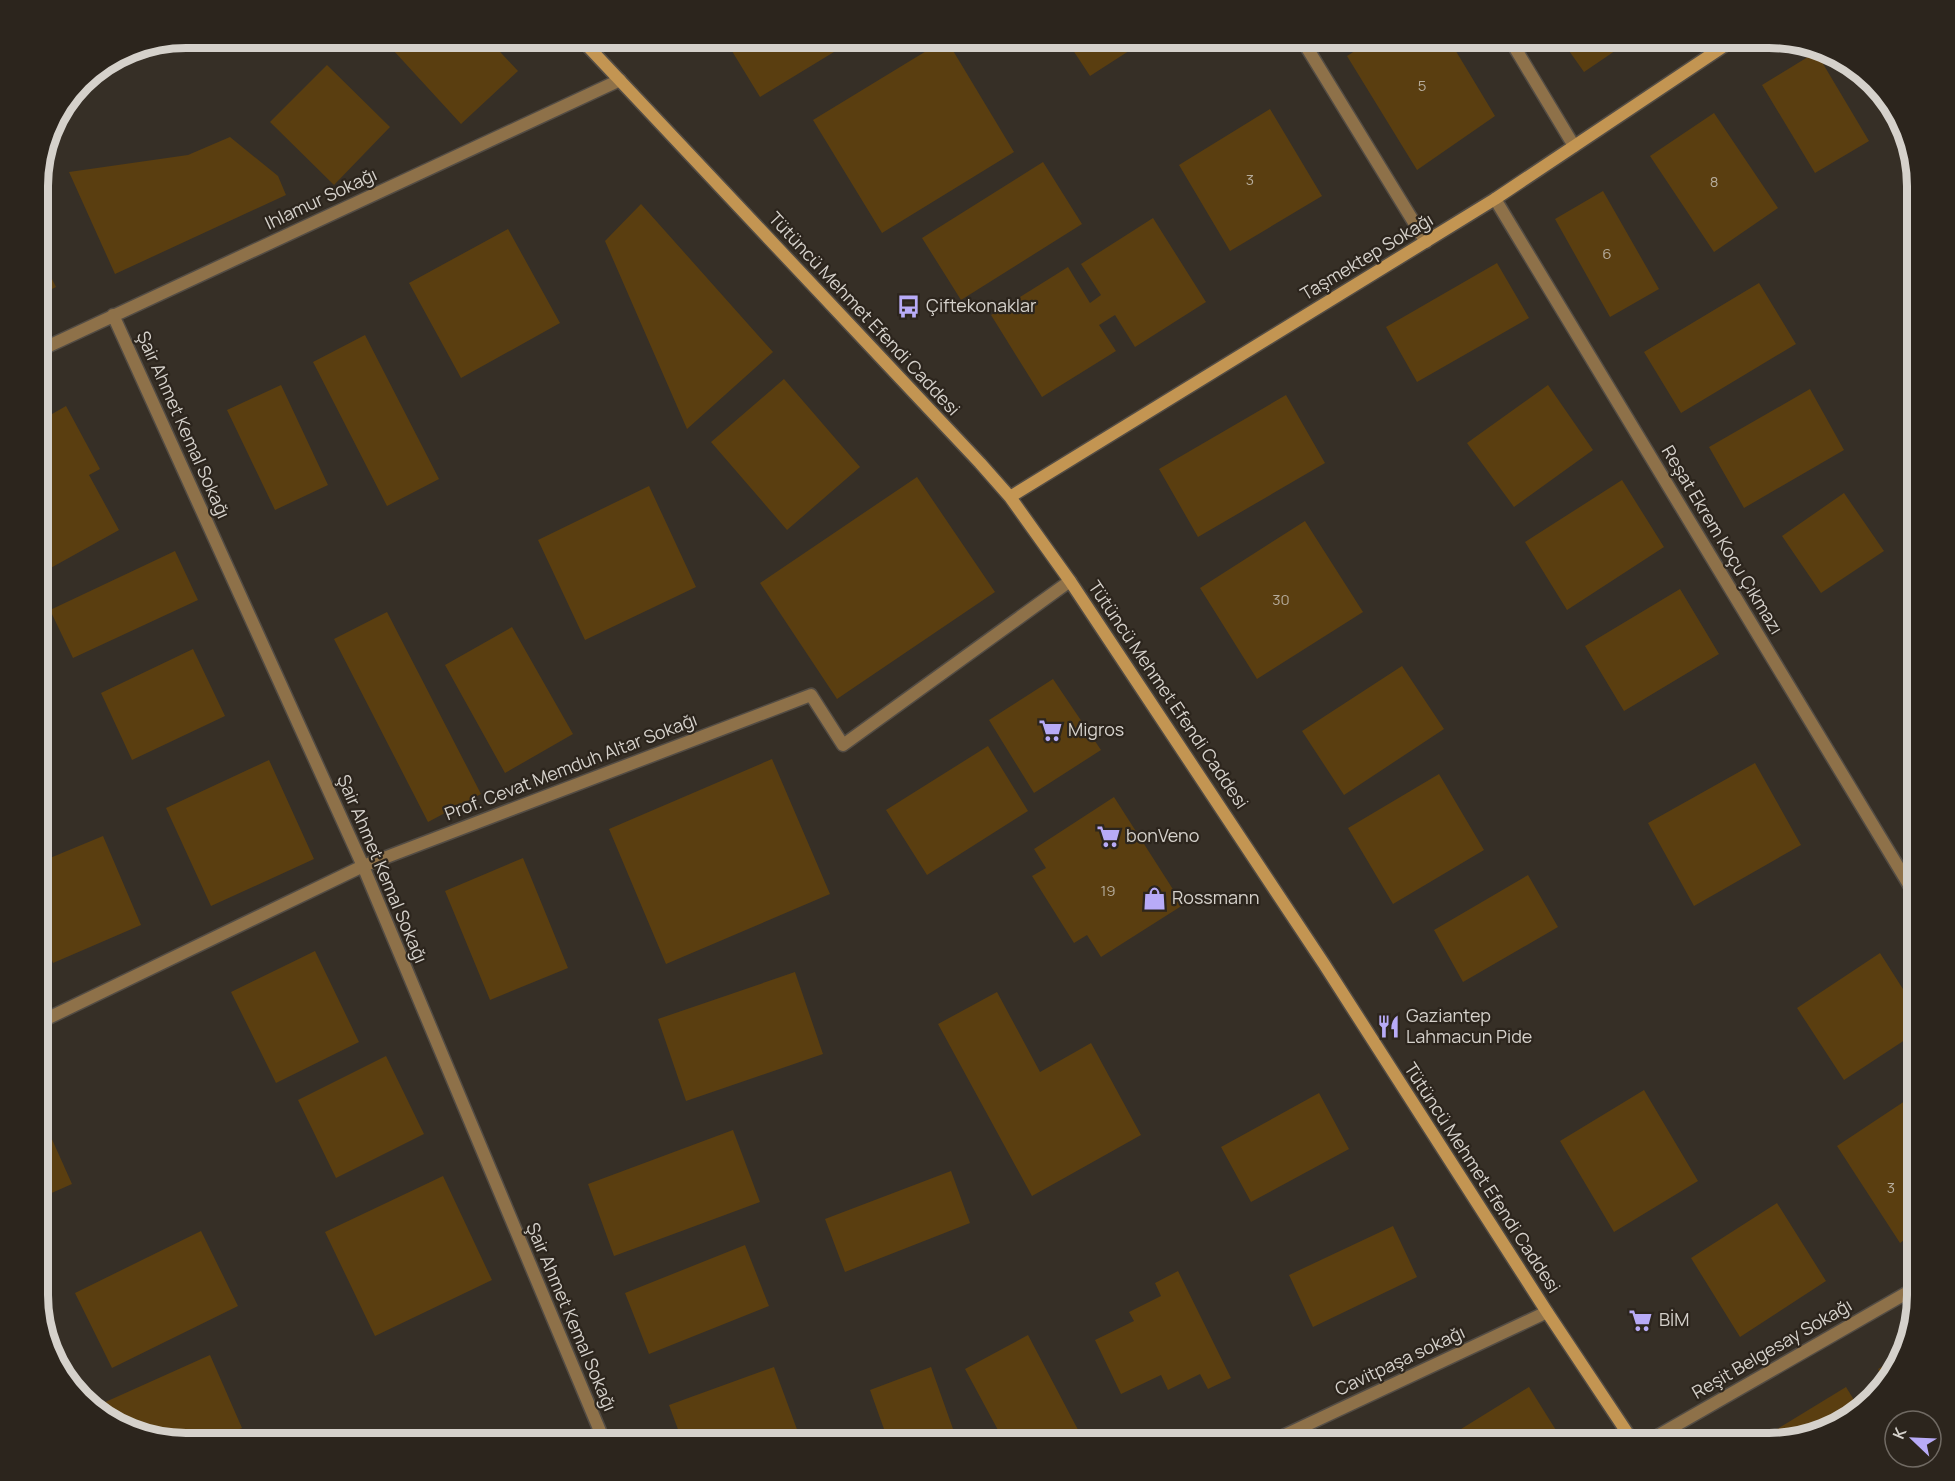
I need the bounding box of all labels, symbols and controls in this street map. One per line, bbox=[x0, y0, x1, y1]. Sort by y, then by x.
house number: 5 bbox=[1418, 75, 1426, 96]
street label: Ihlamur Sokağı bbox=[261, 162, 380, 234]
house number: 3 bbox=[1246, 169, 1254, 190]
house number: 8 bbox=[1710, 171, 1718, 192]
street label: Tütüncü Mehmet Efendi Caddesi bbox=[764, 206, 966, 420]
street label: Taşmektep Sokağı bbox=[1296, 207, 1437, 305]
house number: 6 bbox=[1602, 243, 1612, 264]
bus stop icon: Çiftekonaklar bbox=[895, 293, 921, 319]
place label: Çiftekonaklar bbox=[926, 293, 1037, 317]
street label: Şair Ahmet Kemal Sokağı bbox=[132, 327, 236, 522]
street label: Reşat Ekrem Koçu Çıkmazı bbox=[1657, 440, 1789, 639]
street label: Tütüncü Mehmet Efendi Caddesi bbox=[1083, 576, 1254, 813]
house number: 30 bbox=[1272, 589, 1290, 610]
street label: Prof. Cevat Memduh Altar Sokağı bbox=[441, 707, 700, 825]
supermarket icon: Migros bbox=[1037, 717, 1063, 743]
place label: Migros bbox=[1068, 717, 1124, 741]
street label: Şair Ahmet Kemal Sokağı bbox=[332, 771, 434, 967]
supermarket icon: bonVeno bbox=[1095, 823, 1121, 849]
place label: bonVeno bbox=[1126, 823, 1199, 847]
house number: 19 bbox=[1100, 880, 1116, 901]
shop icon: Rossmann bbox=[1141, 885, 1167, 911]
place label: Rossmann bbox=[1172, 885, 1259, 909]
place label: Gaziantep Lahmacun Pide bbox=[1406, 1003, 1532, 1048]
restaurant icon: Gaziantep Lahmacun Pide bbox=[1375, 1013, 1401, 1039]
street label: Tütüncü Mehmet Efendi Caddesi bbox=[1399, 1058, 1566, 1297]
house number: 3 bbox=[1887, 1177, 1895, 1198]
street label: Şair Ahmet Kemal Sokağı bbox=[521, 1219, 623, 1415]
street label: Reşit Belgesay Sokağı bbox=[1687, 1293, 1856, 1404]
supermarket icon: BİM bbox=[1628, 1307, 1654, 1333]
place label: BİM bbox=[1659, 1307, 1689, 1331]
street label: Cavitpaşa sokağı bbox=[1331, 1319, 1468, 1401]
north arrow bbox=[1883, 1409, 1943, 1469]
text: K bbox=[1887, 1423, 1912, 1442]

